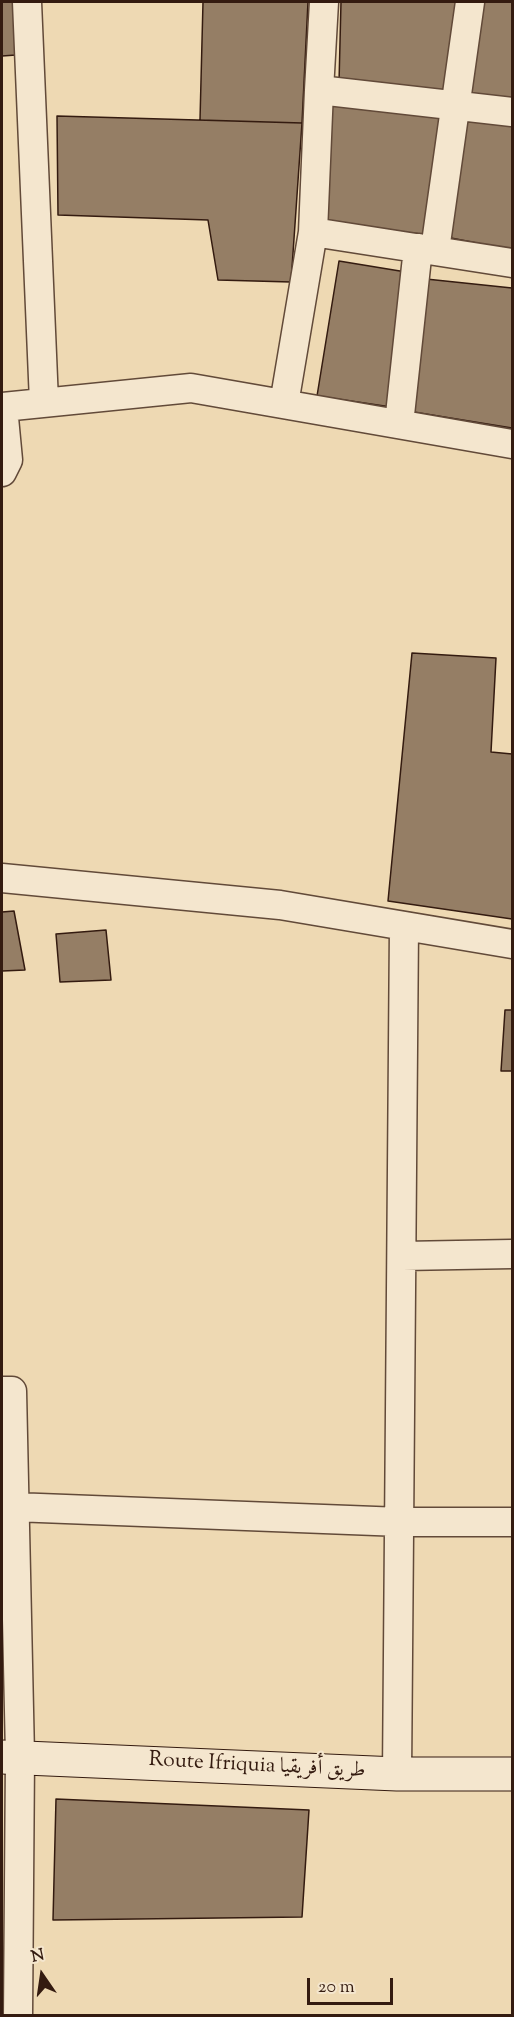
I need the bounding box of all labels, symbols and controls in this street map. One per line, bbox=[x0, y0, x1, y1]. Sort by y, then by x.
street label: Route Ifriquia طريق أفريقيا bbox=[148, 1749, 366, 1785]
text: N bbox=[29, 1944, 47, 1970]
north arrow bbox=[12, 1945, 72, 2005]
scale bar bbox=[310, 1966, 396, 2004]
text: 20 m bbox=[318, 1975, 355, 2001]

